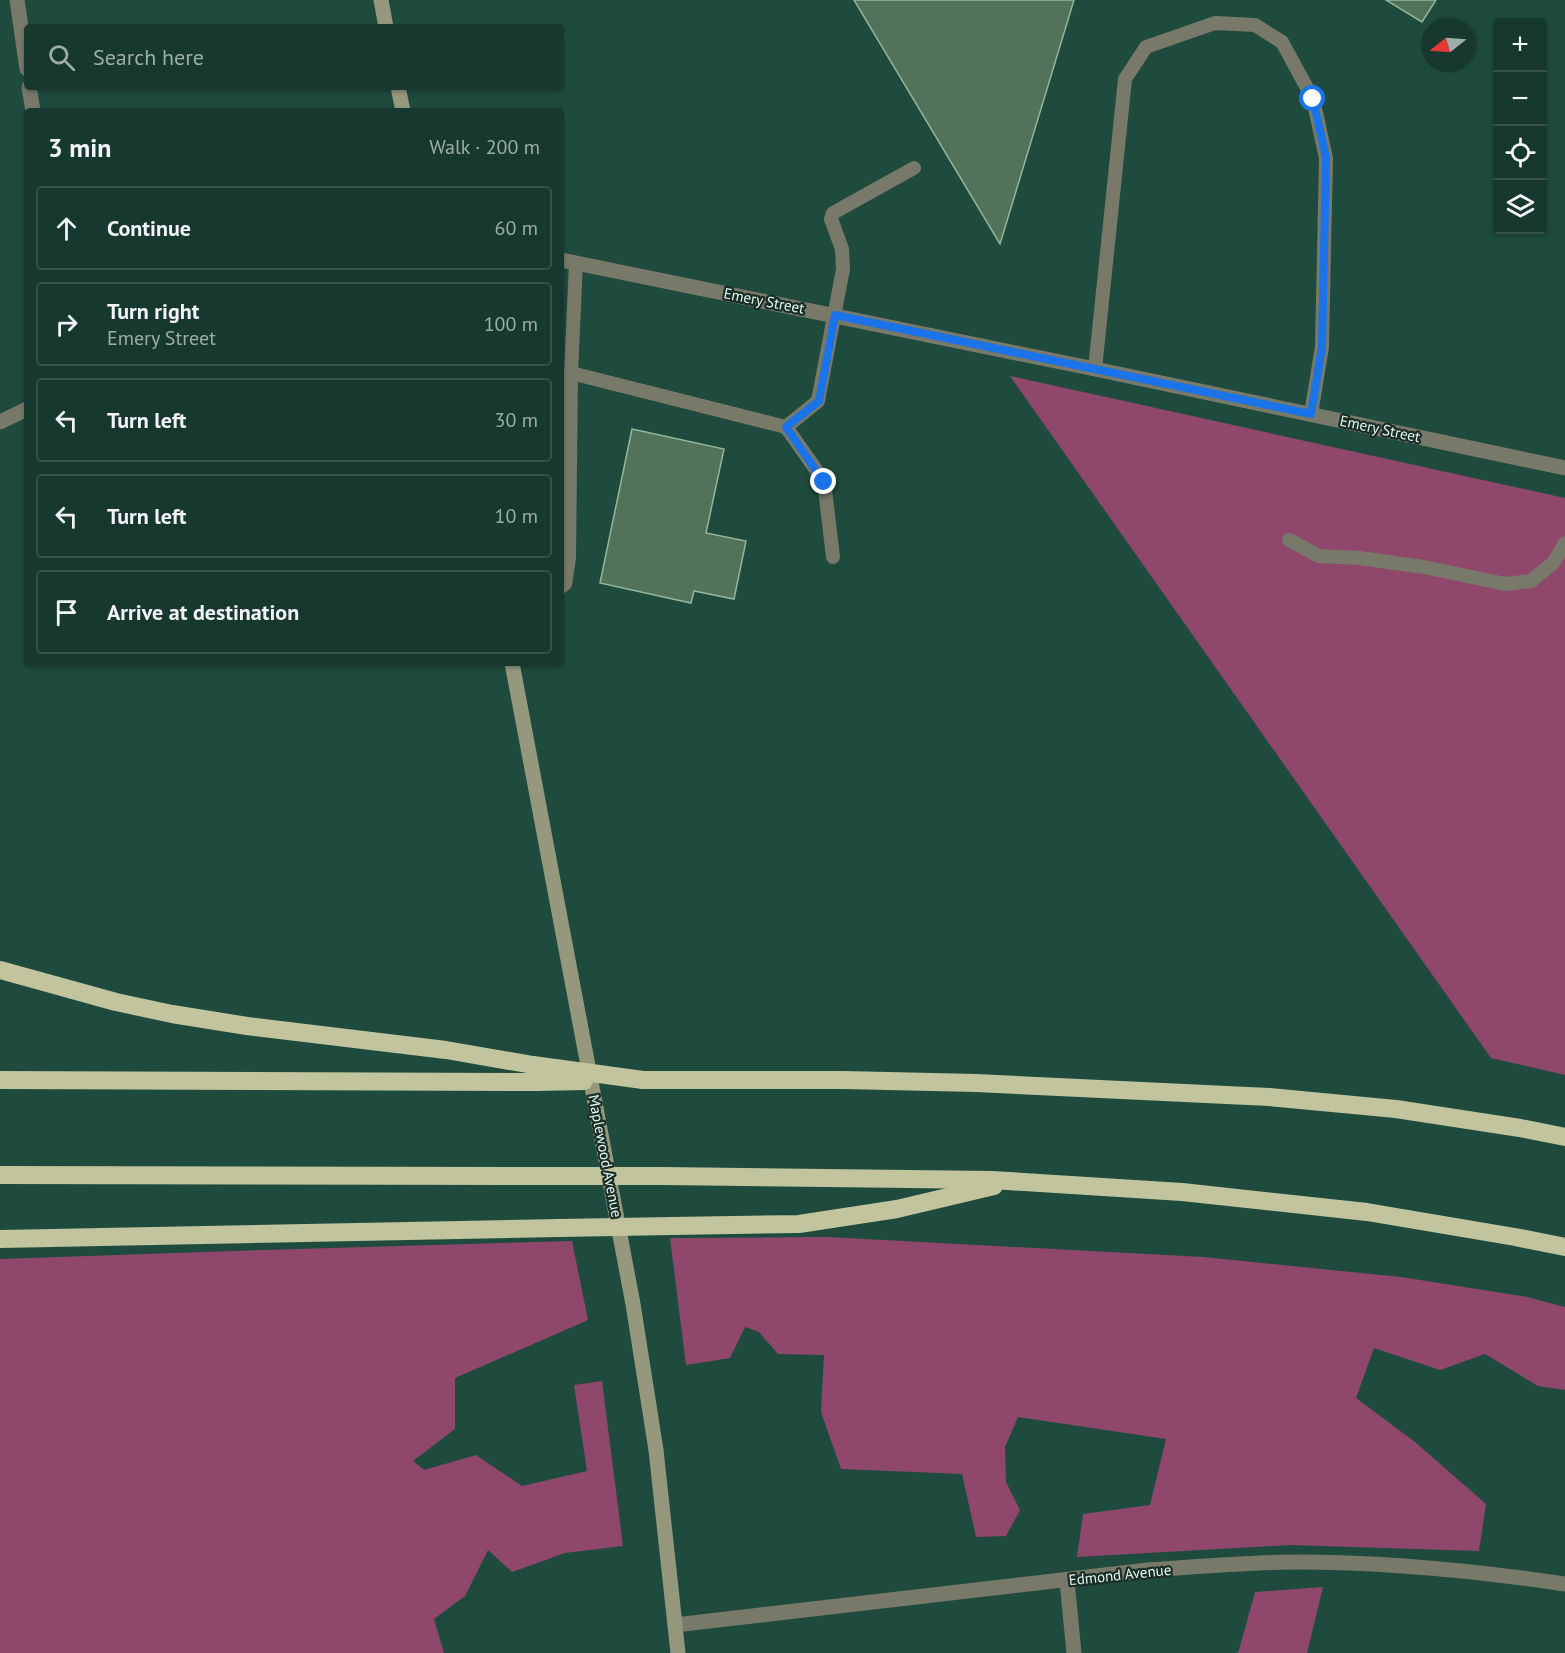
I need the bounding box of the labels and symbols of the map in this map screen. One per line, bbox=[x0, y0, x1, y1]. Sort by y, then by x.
north arrow bbox=[1421, 18, 1475, 72]
route start bbox=[1299, 85, 1325, 111]
street label: Emery Street bbox=[722, 283, 806, 318]
street label: Emery Street bbox=[1338, 411, 1422, 446]
route end bbox=[810, 468, 836, 494]
street label: Maplewood Avenue bbox=[584, 1093, 627, 1219]
street label: Edmond Avenue bbox=[1068, 1560, 1172, 1589]

